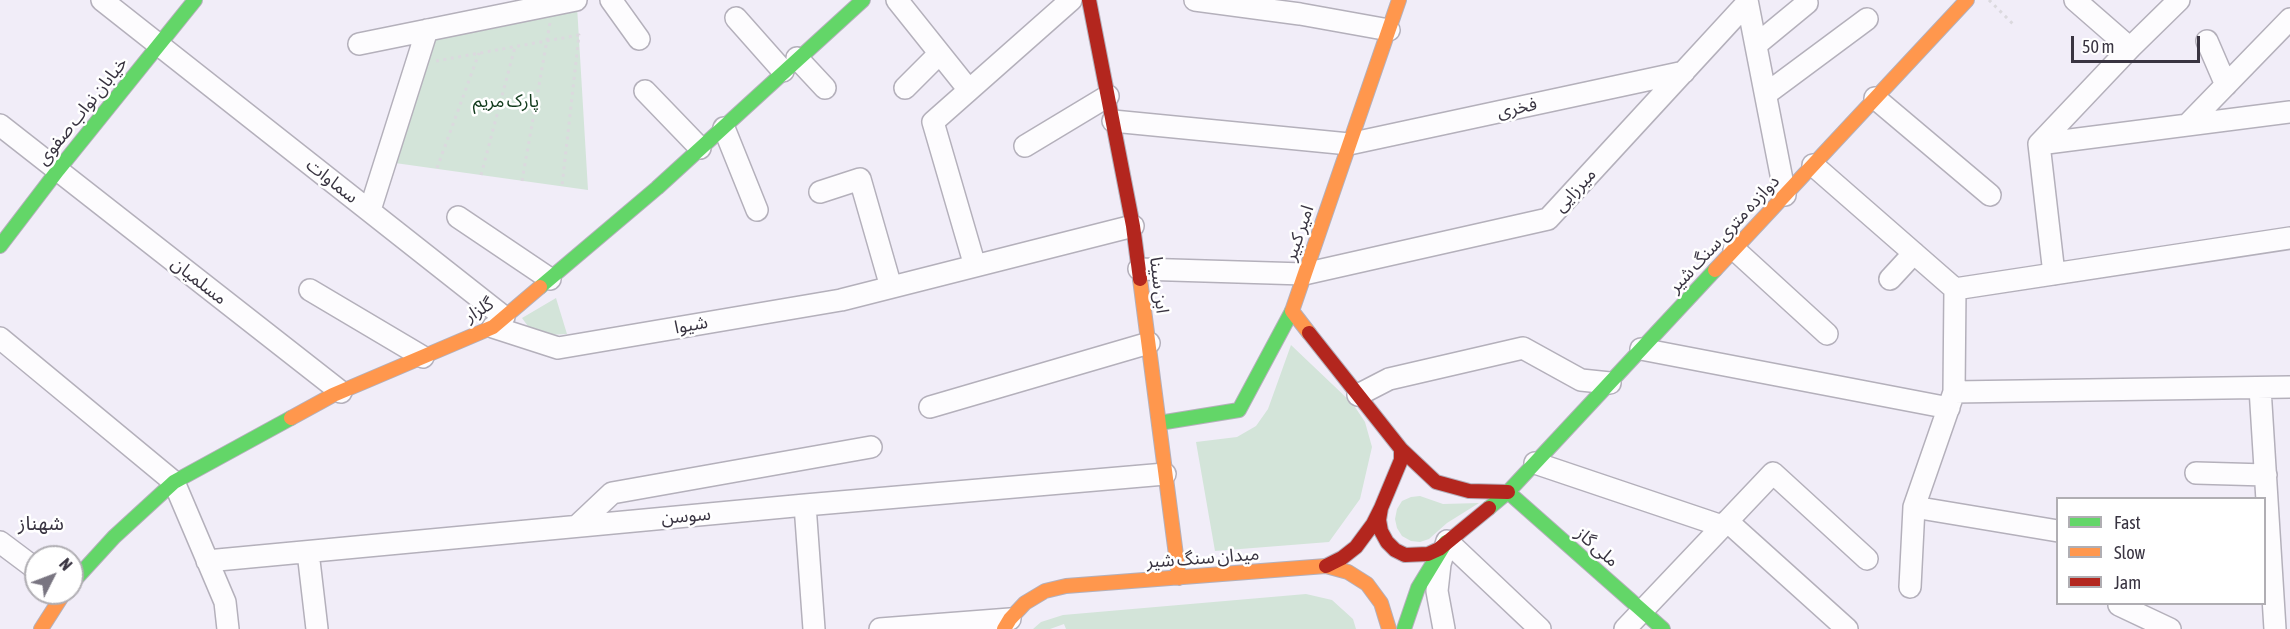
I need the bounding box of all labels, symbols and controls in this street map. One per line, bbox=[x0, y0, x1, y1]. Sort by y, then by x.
scale bar bbox=[2074, 24, 2203, 62]
text: 50 m bbox=[2082, 36, 2114, 57]
street label: خیابان نواب صفوی bbox=[32, 53, 132, 169]
park label: پارک مریم bbox=[473, 90, 539, 112]
street label: فخری bbox=[1495, 93, 1539, 123]
street label: سماوات bbox=[302, 154, 362, 208]
street label: میرزایی bbox=[1549, 163, 1601, 217]
street label: دوازده متری سنگ شیر bbox=[1664, 171, 1784, 297]
street label: امیر کبیر bbox=[1279, 202, 1319, 264]
street label: مسلمیان bbox=[167, 253, 231, 309]
street label: ابن سینا bbox=[1145, 255, 1173, 315]
street label: گلزار bbox=[460, 293, 498, 327]
street label: شیوا bbox=[673, 311, 709, 339]
legend bbox=[2056, 497, 2266, 605]
street label: سوسن bbox=[660, 503, 712, 529]
district label: شهناز bbox=[18, 512, 64, 536]
text: Fast bbox=[2114, 512, 2141, 533]
street label: ملی گاز bbox=[1571, 523, 1623, 571]
text: Slow bbox=[2114, 542, 2145, 563]
street label: میدان سنگ شیر bbox=[1146, 543, 1260, 573]
north arrow bbox=[24, 545, 84, 605]
text: N bbox=[56, 555, 76, 574]
text: Jam bbox=[2114, 572, 2141, 593]

